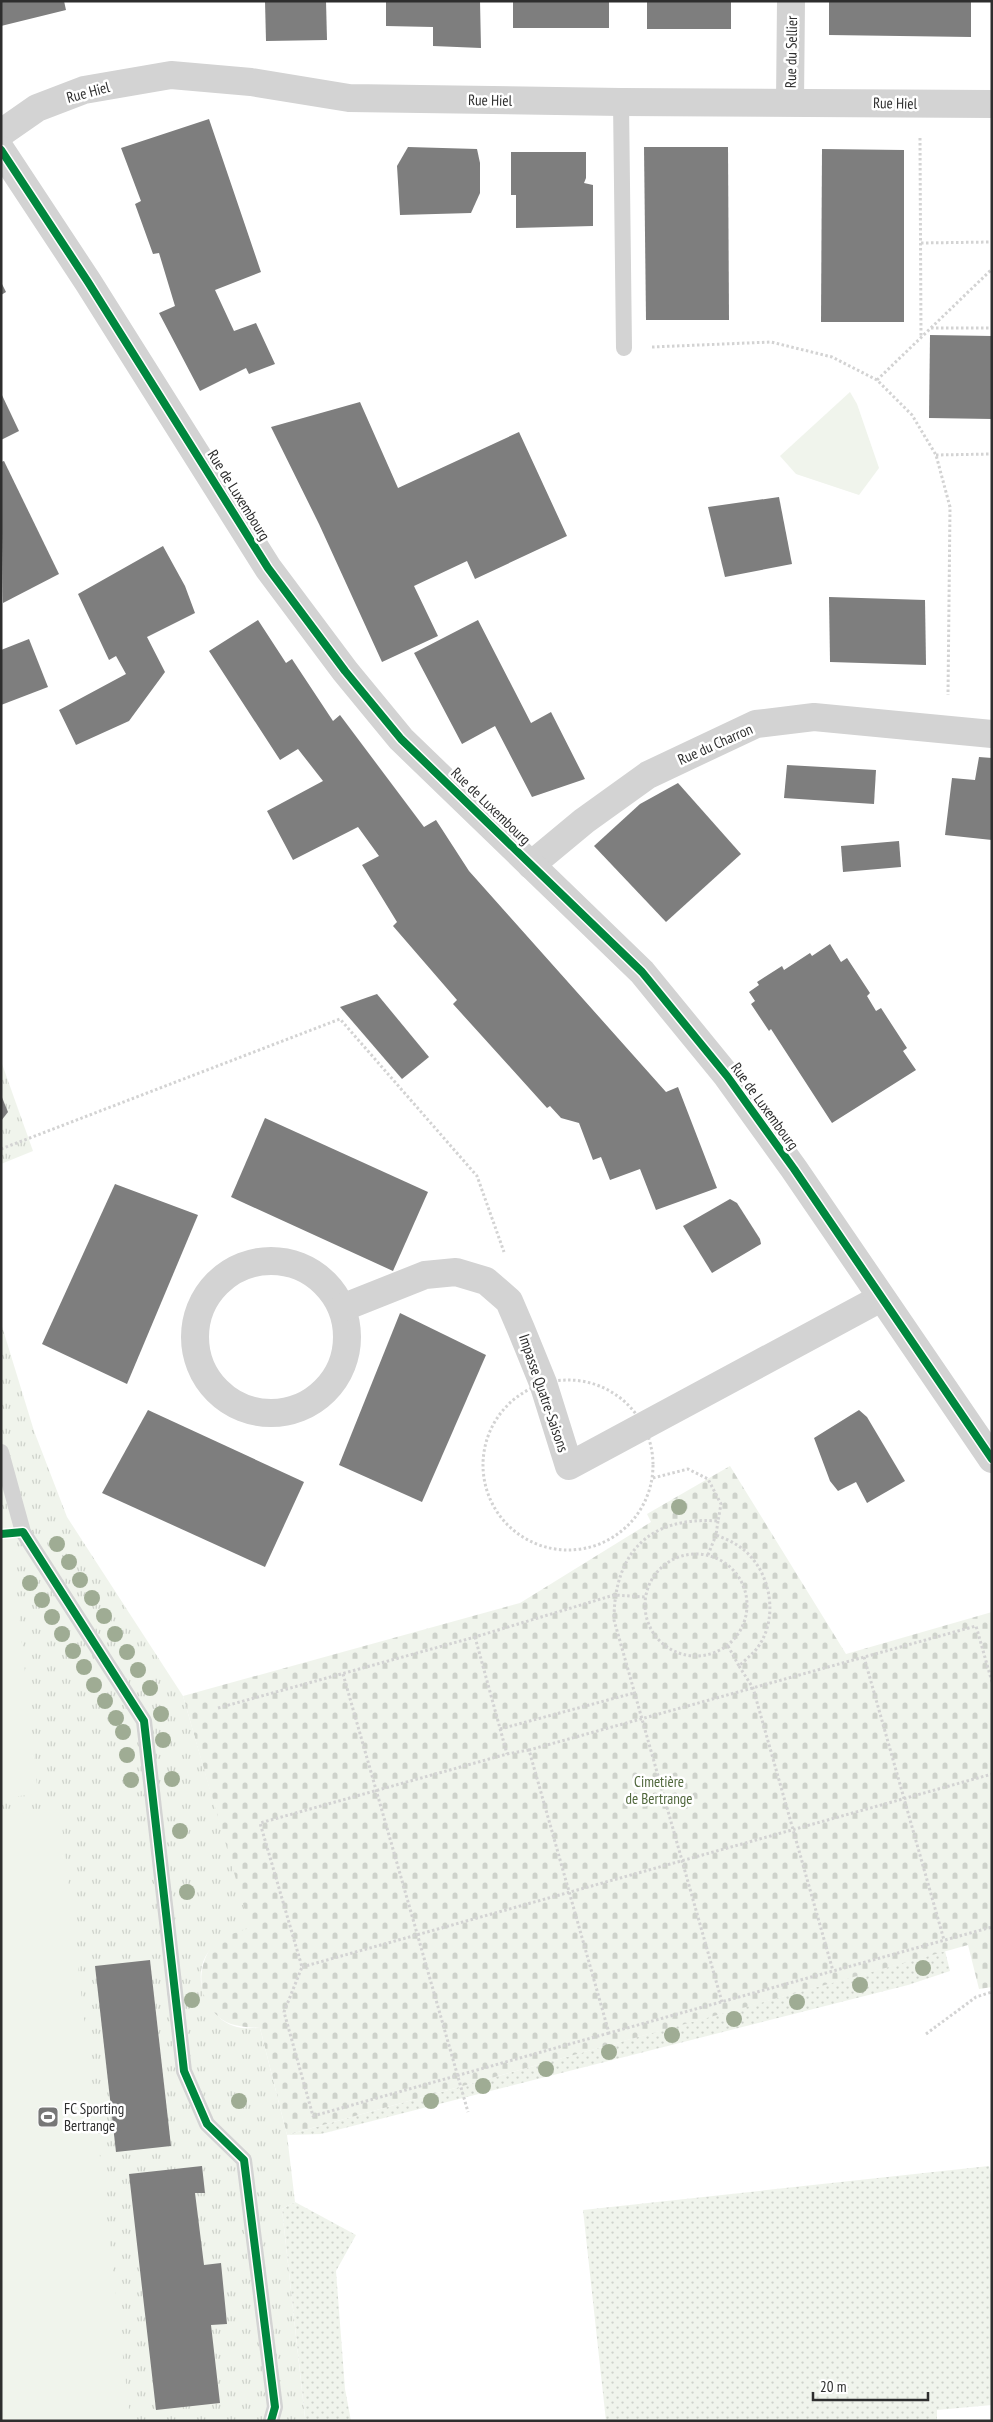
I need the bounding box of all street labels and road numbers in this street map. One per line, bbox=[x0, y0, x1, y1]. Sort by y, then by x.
street label: Rue du Sellier bbox=[781, 15, 801, 88]
street label: Rue Hiel bbox=[64, 77, 112, 107]
street label: Rue Hiel bbox=[468, 90, 513, 110]
street label: Rue Hiel bbox=[873, 93, 918, 113]
street label: Rue de Luxembourg bbox=[204, 446, 274, 544]
street label: Rue du Charron bbox=[675, 719, 755, 769]
street label: Rue de Luxembourg bbox=[447, 763, 535, 849]
street label: Rue de Luxembourg bbox=[727, 1059, 803, 1153]
street label: Impasse Quatre-Saisons bbox=[515, 1331, 573, 1455]

